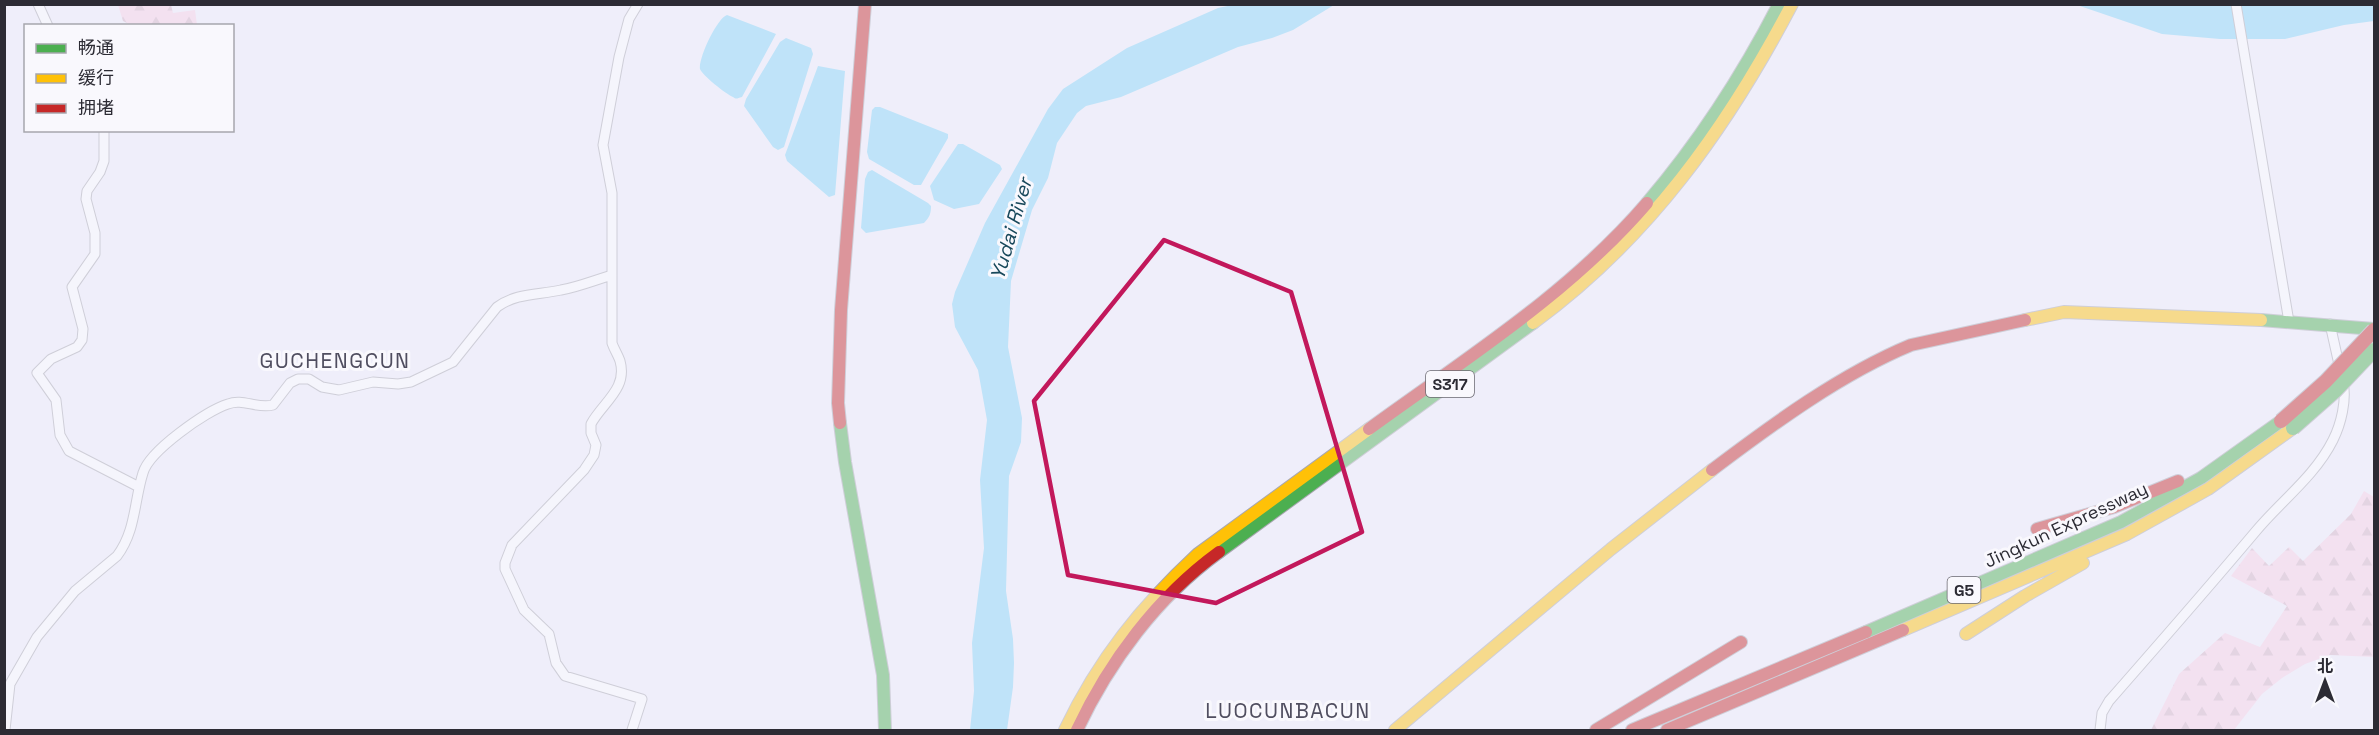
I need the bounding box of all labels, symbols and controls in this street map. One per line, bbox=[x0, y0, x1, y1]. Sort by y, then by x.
legend bbox=[24, 24, 234, 132]
text: 畅通 bbox=[78, 36, 114, 59]
text: 缓行 bbox=[78, 66, 114, 89]
text: 拥堵 bbox=[78, 96, 114, 119]
water label: Yudai River bbox=[984, 173, 1039, 283]
district label: GUCHENGCUN bbox=[259, 347, 411, 374]
road number: S317 bbox=[1426, 371, 1474, 397]
street label: Jingkun Expressway bbox=[1980, 477, 2151, 573]
road number: G5 bbox=[1948, 577, 1980, 603]
north arrow bbox=[2295, 651, 2355, 711]
text: 北 bbox=[2317, 656, 2333, 677]
district label: LUOCUNBACUN bbox=[1205, 697, 1371, 724]

